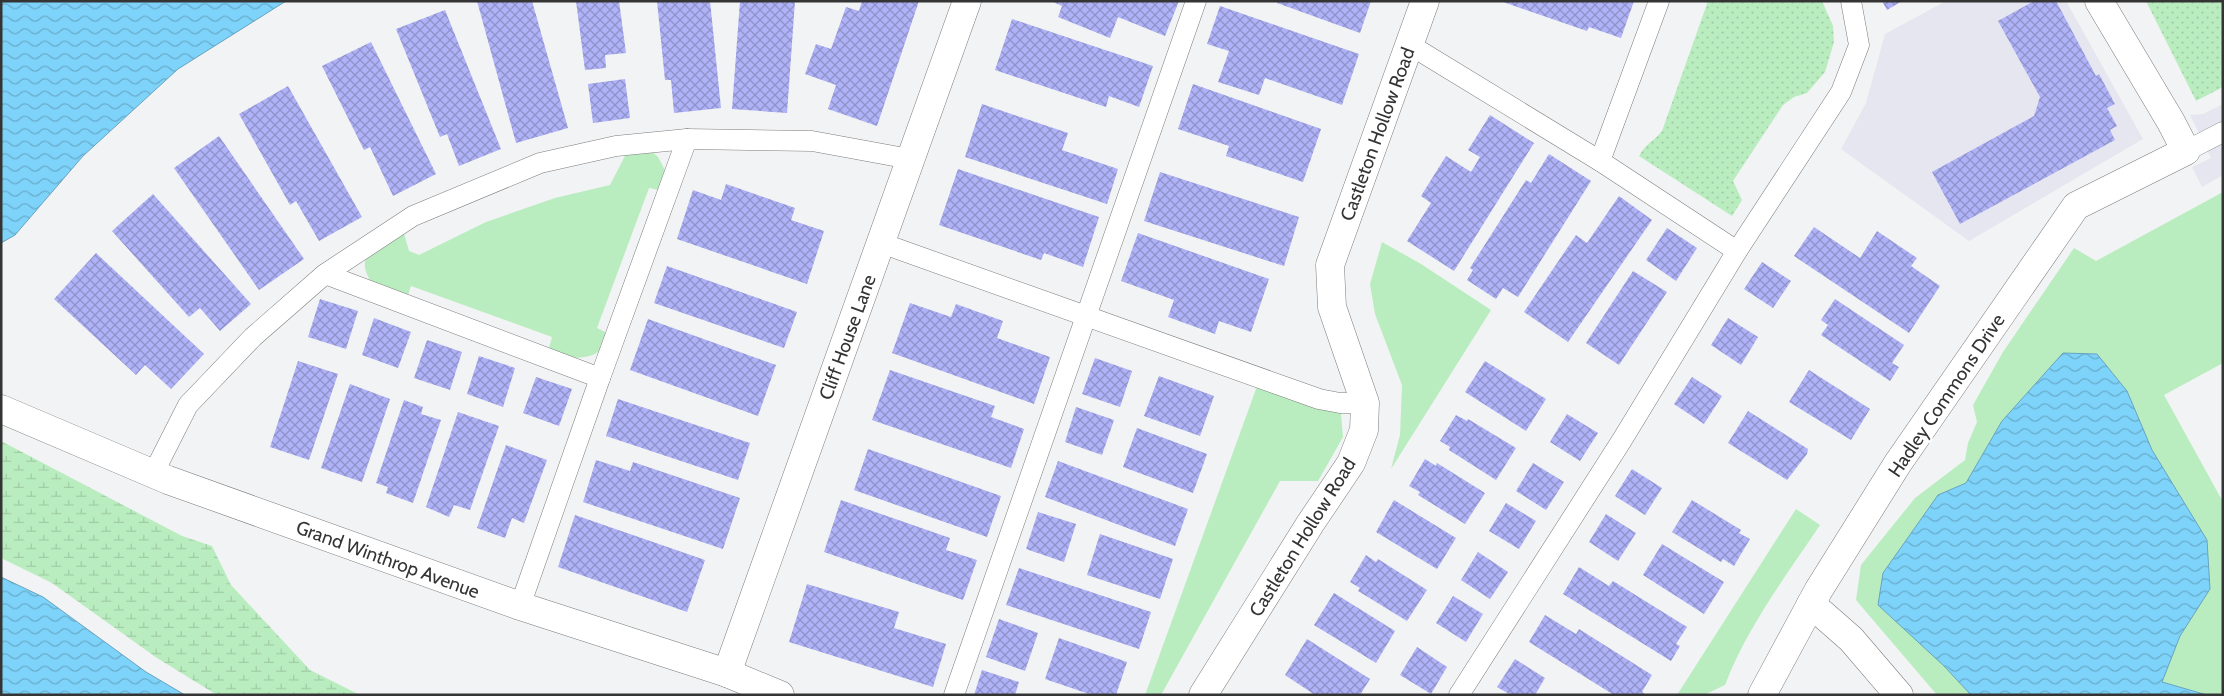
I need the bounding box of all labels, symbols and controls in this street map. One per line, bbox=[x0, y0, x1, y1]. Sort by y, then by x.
street label: Castleton Hollow Road bbox=[1335, 44, 1420, 224]
street label: Cliff House Lane bbox=[814, 271, 881, 403]
street label: Hadley Commons Drive bbox=[1883, 309, 2010, 481]
street label: Castleton Hollow Road bbox=[1244, 454, 1361, 621]
street label: Grand Winthrop Avenue bbox=[293, 516, 483, 603]

